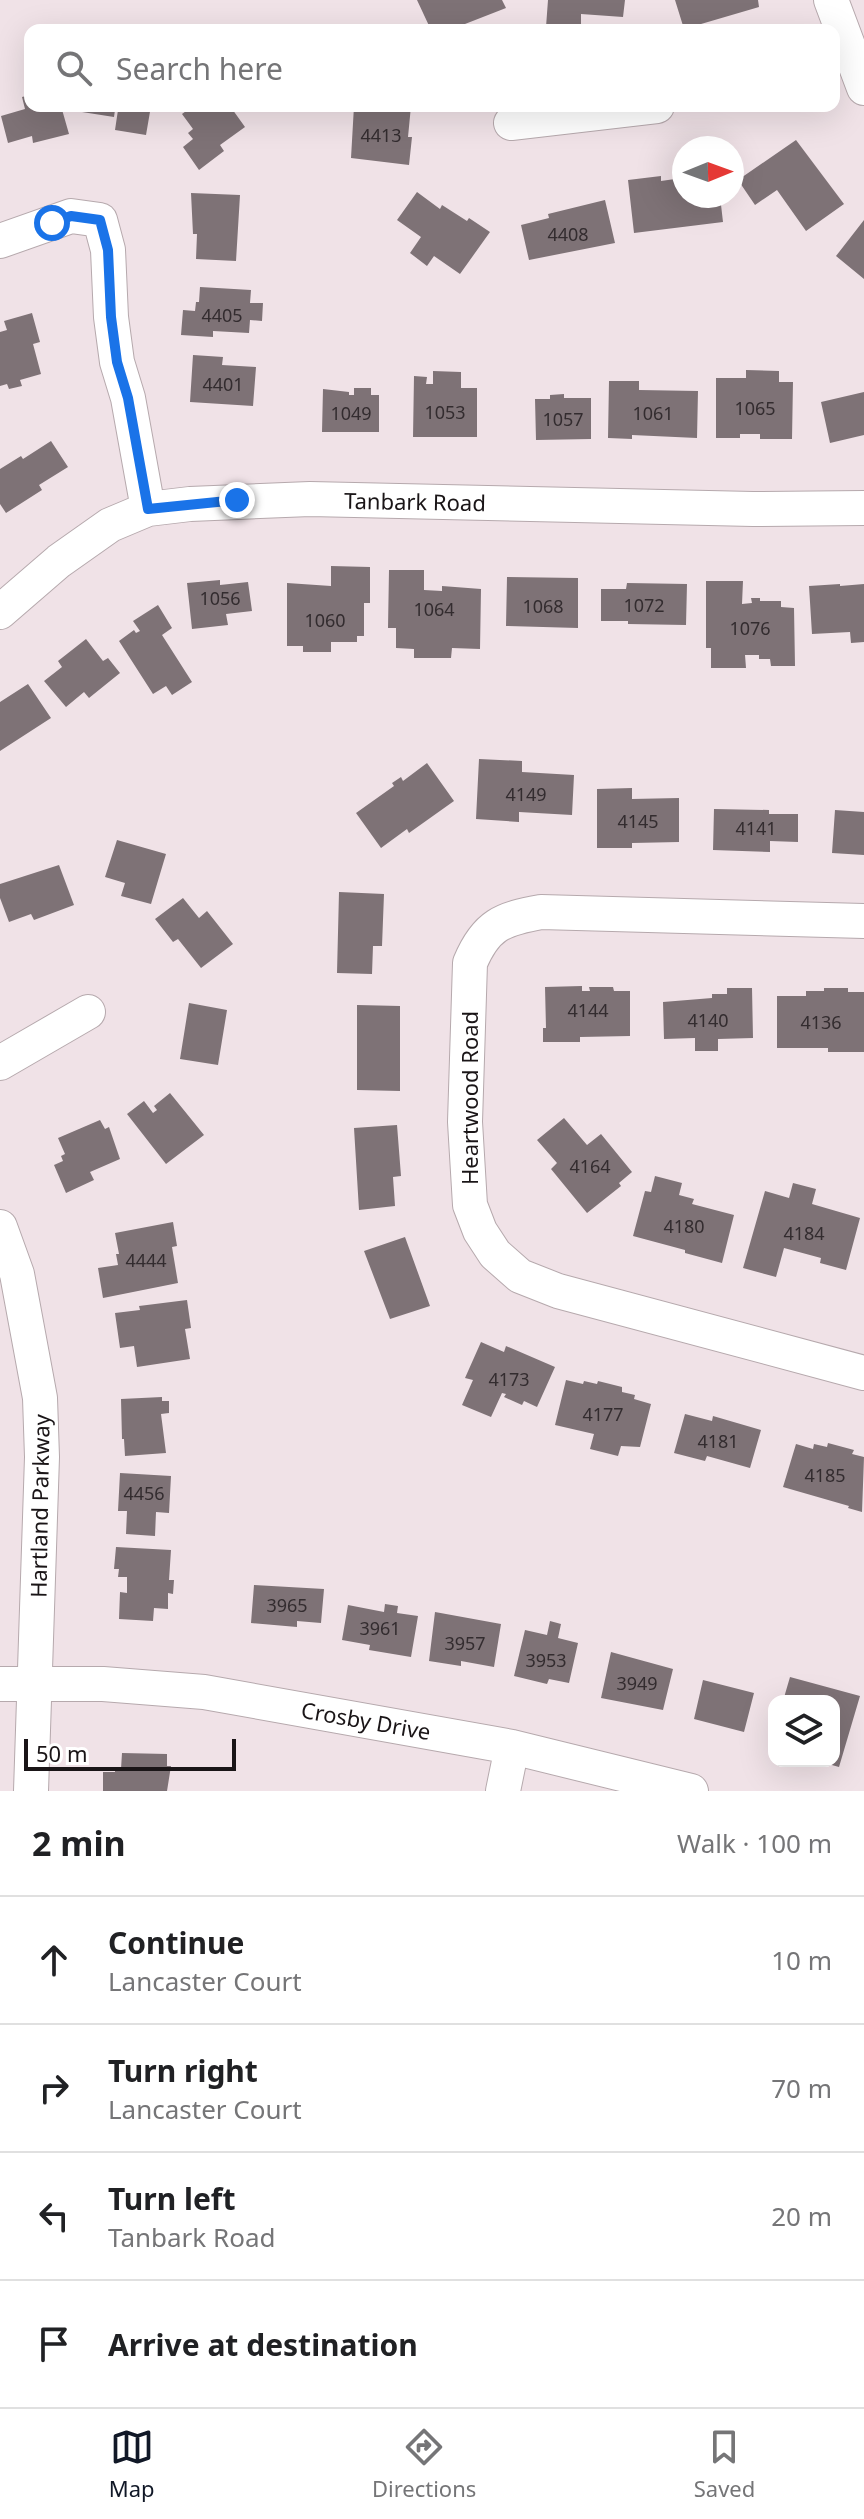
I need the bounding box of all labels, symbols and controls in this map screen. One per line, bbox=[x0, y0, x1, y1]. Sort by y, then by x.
search box bbox=[24, 24, 840, 112]
icon: search bbox=[52, 46, 96, 90]
text: Search here bbox=[116, 48, 283, 89]
house number: 4413 bbox=[360, 123, 402, 147]
north arrow bbox=[672, 136, 744, 208]
route start bbox=[34, 205, 70, 241]
house number: 4408 bbox=[547, 222, 589, 246]
house number: 4405 bbox=[201, 303, 243, 327]
house number: 4401 bbox=[202, 372, 244, 396]
house number: 1065 bbox=[734, 396, 776, 420]
house number: 1053 bbox=[424, 400, 466, 424]
house number: 1049 bbox=[330, 401, 372, 425]
house number: 1061 bbox=[632, 401, 674, 425]
house number: 1057 bbox=[542, 407, 584, 431]
route end bbox=[219, 482, 255, 518]
street label: Tanbark Road bbox=[344, 485, 486, 517]
house number: 1056 bbox=[199, 586, 241, 610]
house number: 1072 bbox=[623, 593, 665, 617]
house number: 1068 bbox=[522, 594, 564, 618]
house number: 1064 bbox=[413, 597, 455, 621]
house number: 1060 bbox=[304, 608, 346, 632]
house number: 1076 bbox=[729, 616, 771, 640]
house number: 4149 bbox=[505, 782, 547, 806]
house number: 4145 bbox=[617, 809, 659, 833]
house number: 4141 bbox=[735, 816, 777, 840]
house number: 4144 bbox=[567, 998, 609, 1022]
house number: 4140 bbox=[687, 1008, 729, 1032]
house number: 4136 bbox=[800, 1010, 842, 1034]
street label: Heartwood Road bbox=[454, 1011, 484, 1185]
house number: 4164 bbox=[569, 1154, 611, 1178]
house number: 4180 bbox=[663, 1214, 705, 1238]
house number: 4184 bbox=[783, 1221, 825, 1245]
house number: 4444 bbox=[125, 1248, 167, 1272]
house number: 4173 bbox=[488, 1367, 530, 1391]
house number: 4177 bbox=[582, 1402, 624, 1426]
street label: Hartland Parkway bbox=[22, 1413, 56, 1598]
house number: 4181 bbox=[697, 1429, 739, 1453]
house number: 4185 bbox=[804, 1463, 846, 1487]
house number: 4456 bbox=[123, 1481, 165, 1505]
house number: 3965 bbox=[266, 1593, 308, 1617]
house number: 3961 bbox=[359, 1616, 401, 1640]
house number: 3957 bbox=[444, 1631, 486, 1655]
house number: 3953 bbox=[525, 1648, 567, 1672]
house number: 3949 bbox=[616, 1671, 658, 1695]
street label: Crosby Drive bbox=[299, 1694, 433, 1746]
map controls bbox=[768, 1695, 840, 1767]
button: layers bbox=[768, 1695, 840, 1767]
scale bar bbox=[24, 1735, 236, 1771]
text: 50 m bbox=[36, 1738, 87, 1768]
text: 2 min bbox=[32, 1820, 126, 1866]
text: Walk · 100 m bbox=[677, 1825, 832, 1861]
text: Continue bbox=[108, 1922, 244, 1963]
icon: ahead bbox=[32, 1938, 76, 1982]
text: 10 m bbox=[771, 1942, 832, 1978]
text: Lancaster Court bbox=[108, 1963, 302, 1999]
text: Turn right bbox=[108, 2050, 258, 2091]
icon: right bbox=[32, 2066, 76, 2110]
text: 70 m bbox=[771, 2070, 832, 2106]
text: Lancaster Court bbox=[108, 2091, 302, 2127]
text: Turn left bbox=[108, 2178, 236, 2219]
icon: left bbox=[32, 2194, 76, 2238]
text: 20 m bbox=[771, 2198, 832, 2234]
text: Tanbark Road bbox=[108, 2219, 275, 2255]
icon: arrive bbox=[32, 2322, 76, 2366]
text: Arrive at destination bbox=[108, 2324, 418, 2365]
tab: Map bbox=[109, 2425, 155, 2503]
tab: Directions bbox=[372, 2425, 476, 2503]
tab: Saved bbox=[694, 2425, 755, 2503]

